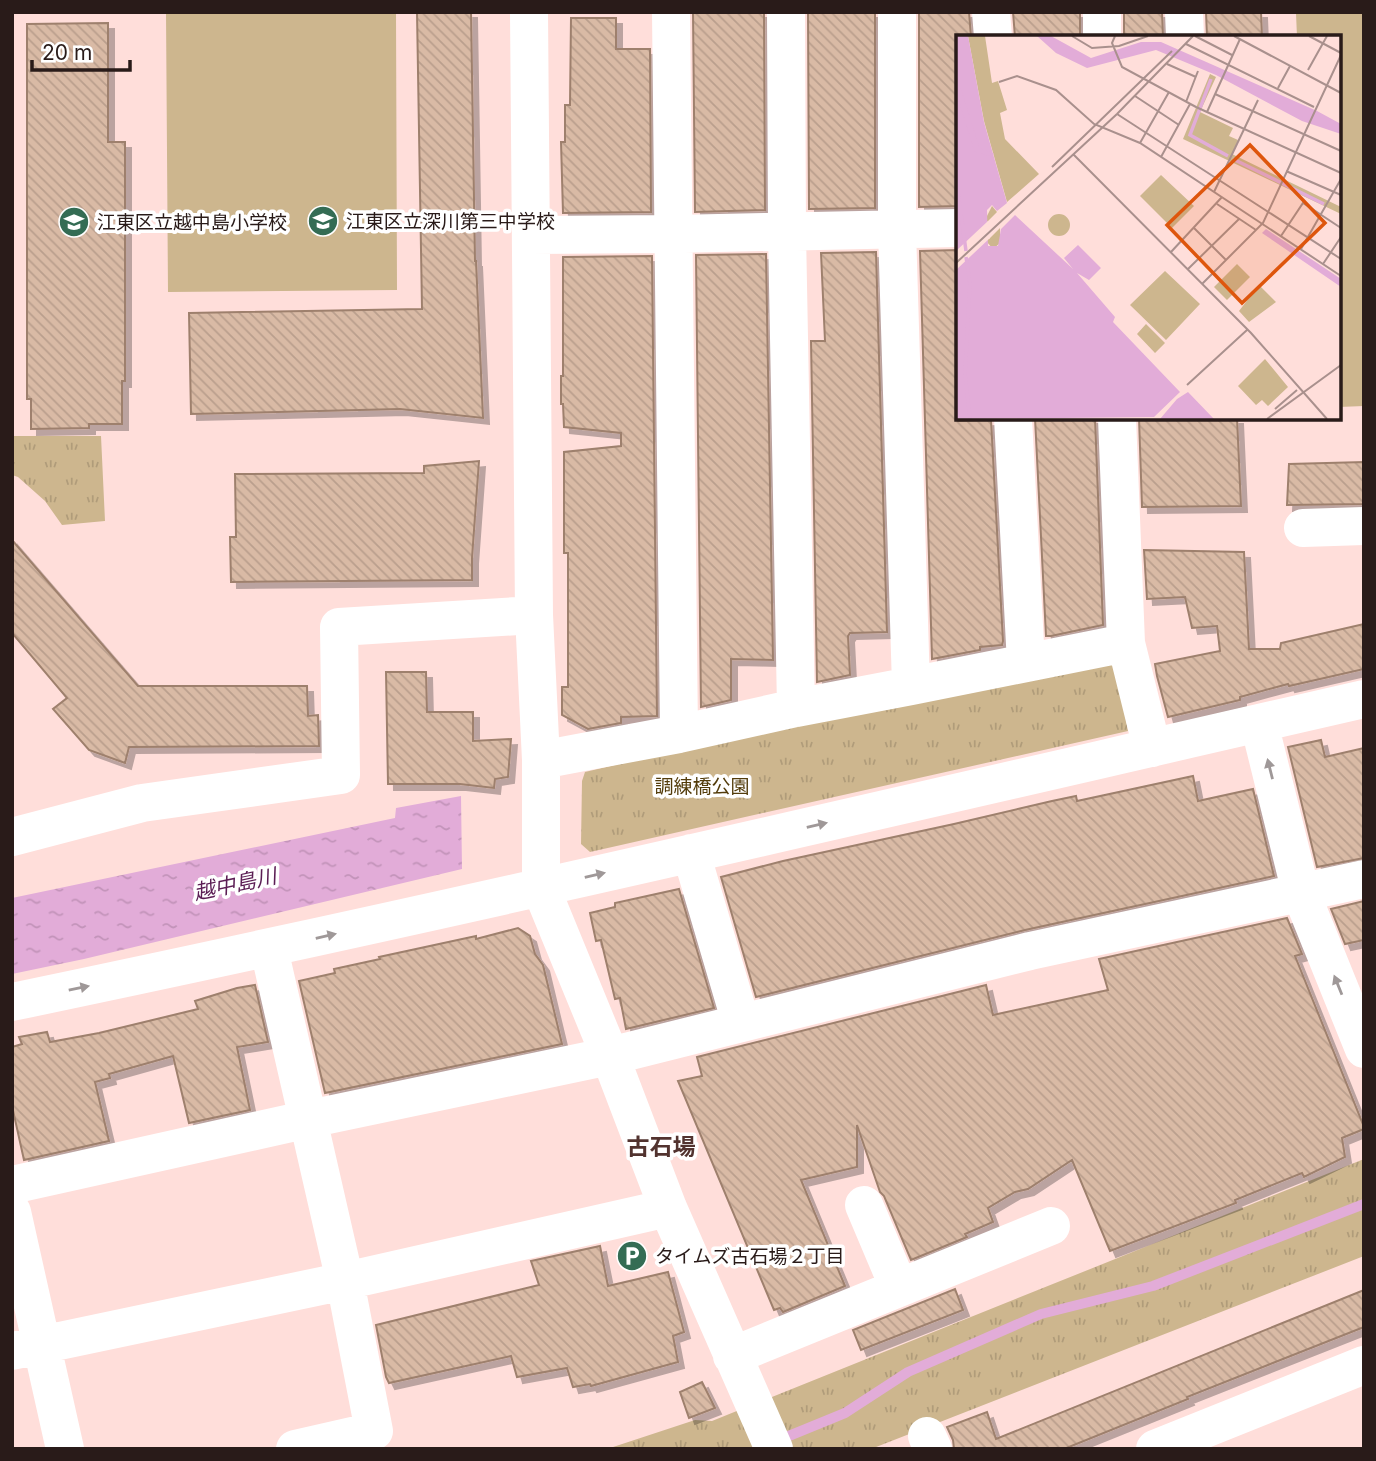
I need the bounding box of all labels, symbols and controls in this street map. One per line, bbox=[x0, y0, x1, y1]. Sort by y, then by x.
scale bar bbox=[32, 28, 130, 72]
inset map bbox=[956, 35, 1341, 420]
text: 20 m bbox=[42, 40, 92, 65]
school or university icon: 江東区立深川第三中学校 bbox=[306, 204, 340, 238]
school or university icon: 江東区立越中島小学校 bbox=[57, 205, 91, 239]
place label: 江東区立深川第三中学校 bbox=[346, 210, 555, 233]
place label: 江東区立越中島小学校 bbox=[97, 211, 287, 234]
one-way arrow bbox=[1264, 758, 1275, 780]
park label: 調練橋公園 bbox=[654, 775, 750, 798]
one-way arrow bbox=[806, 819, 828, 830]
water label: 越中島川 bbox=[191, 863, 281, 905]
one-way arrow bbox=[584, 870, 606, 881]
one-way arrow bbox=[315, 930, 337, 941]
one-way arrow bbox=[1333, 975, 1344, 996]
one-way arrow bbox=[68, 983, 90, 994]
district label: 古石場 bbox=[627, 1133, 696, 1161]
parking icon: タイムズ古石場２丁目 bbox=[615, 1239, 649, 1273]
place label: タイムズ古石場２丁目 bbox=[655, 1245, 845, 1268]

